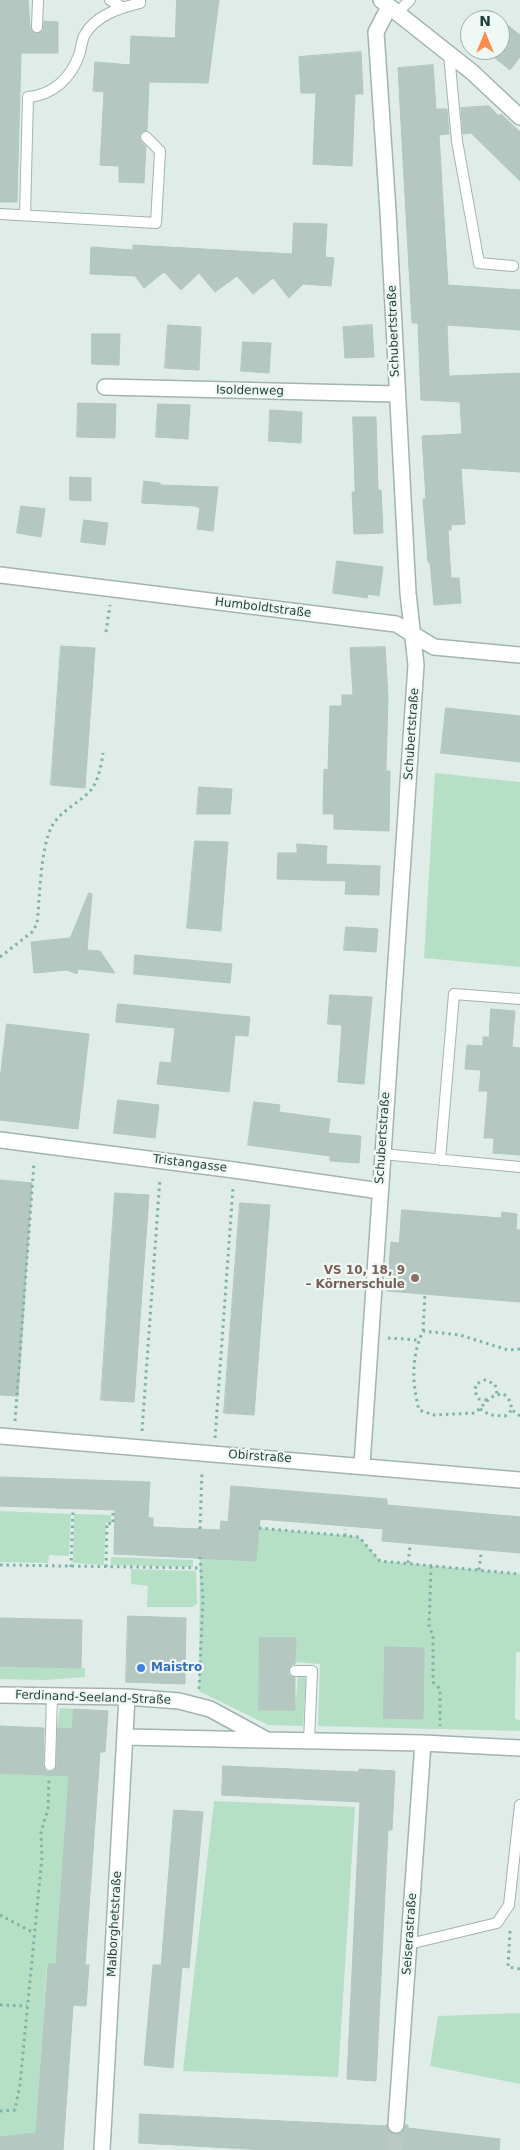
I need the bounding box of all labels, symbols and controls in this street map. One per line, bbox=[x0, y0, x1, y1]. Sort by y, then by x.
north arrow bbox=[460, 10, 510, 60]
text: N bbox=[479, 13, 491, 29]
street label: Schubertstraße bbox=[385, 285, 403, 377]
street label: Isoldenweg bbox=[216, 383, 284, 399]
street label: Humboldtstraße bbox=[214, 595, 312, 621]
street label: Schubertstraße bbox=[402, 687, 422, 781]
street label: Schubertstraße bbox=[373, 1091, 393, 1185]
street label: Tristangasse bbox=[152, 1152, 228, 1176]
place label: VS 10, 18, 9 – Körnerschule bbox=[305, 1264, 405, 1292]
marker: VS 10, 18, 9 – Körnerschule bbox=[409, 1272, 421, 1284]
street label: Obirstraße bbox=[228, 1448, 292, 1466]
place label: Maistro bbox=[151, 1661, 202, 1675]
marker: Maistro bbox=[135, 1662, 147, 1674]
street label: Ferdinand-Seeland-Straße bbox=[15, 1688, 171, 1708]
street label: Malborghetstraße bbox=[105, 1871, 125, 1977]
street label: Seiserastraße bbox=[400, 1892, 420, 1976]

